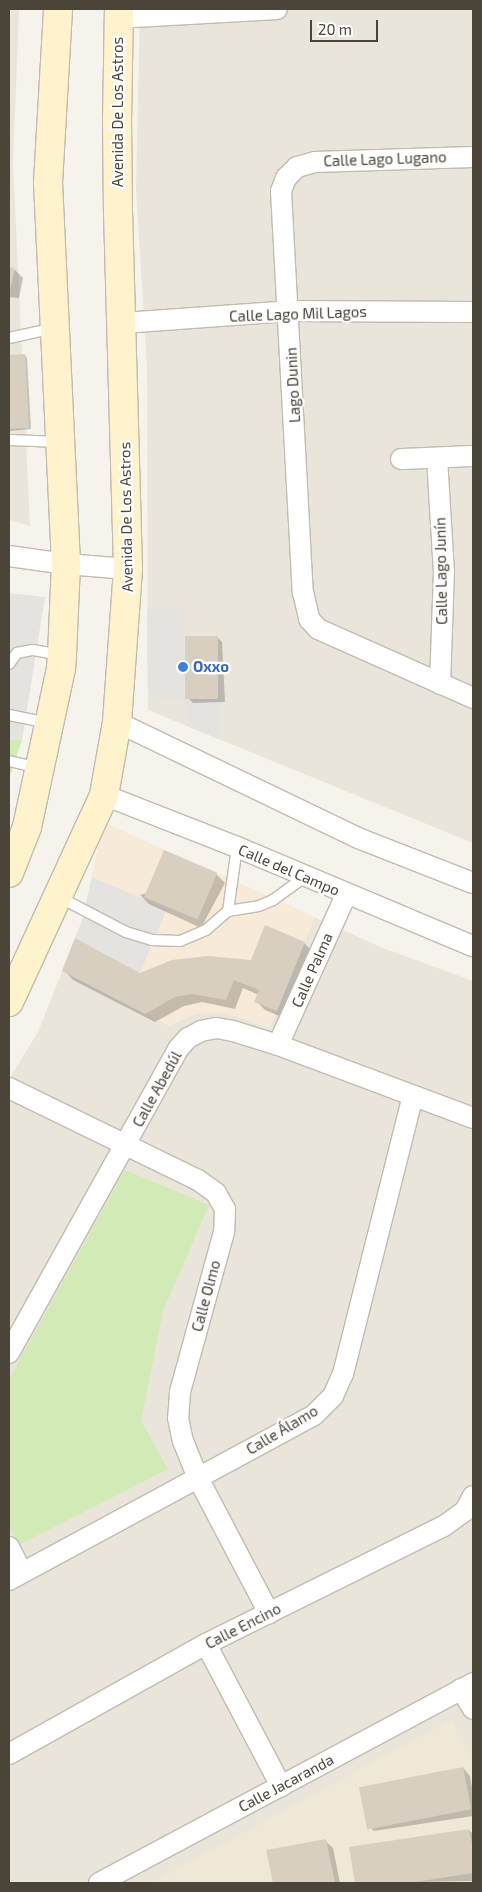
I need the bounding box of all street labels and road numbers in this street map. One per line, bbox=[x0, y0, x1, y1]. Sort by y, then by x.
street label: Avenida De Los Astros bbox=[109, 37, 127, 187]
street label: Calle Lago Lugano bbox=[323, 148, 447, 170]
street label: Calle Lago Mil Lagos bbox=[229, 303, 367, 325]
street label: Lago Dunin bbox=[282, 347, 304, 423]
street label: Avenida De Los Astros bbox=[116, 442, 136, 592]
street label: Calle Lago Junín bbox=[431, 517, 451, 625]
street label: Calle del Campo bbox=[235, 840, 343, 900]
street label: Calle Palma bbox=[288, 930, 336, 1010]
street label: Calle Abedúl bbox=[129, 1048, 185, 1130]
street label: Calle Olmo bbox=[188, 1258, 224, 1334]
street label: Calle Álamo bbox=[243, 1401, 321, 1459]
street label: Calle Encino bbox=[202, 1599, 284, 1653]
street label: Calle Jacaranda bbox=[235, 1750, 337, 1816]

